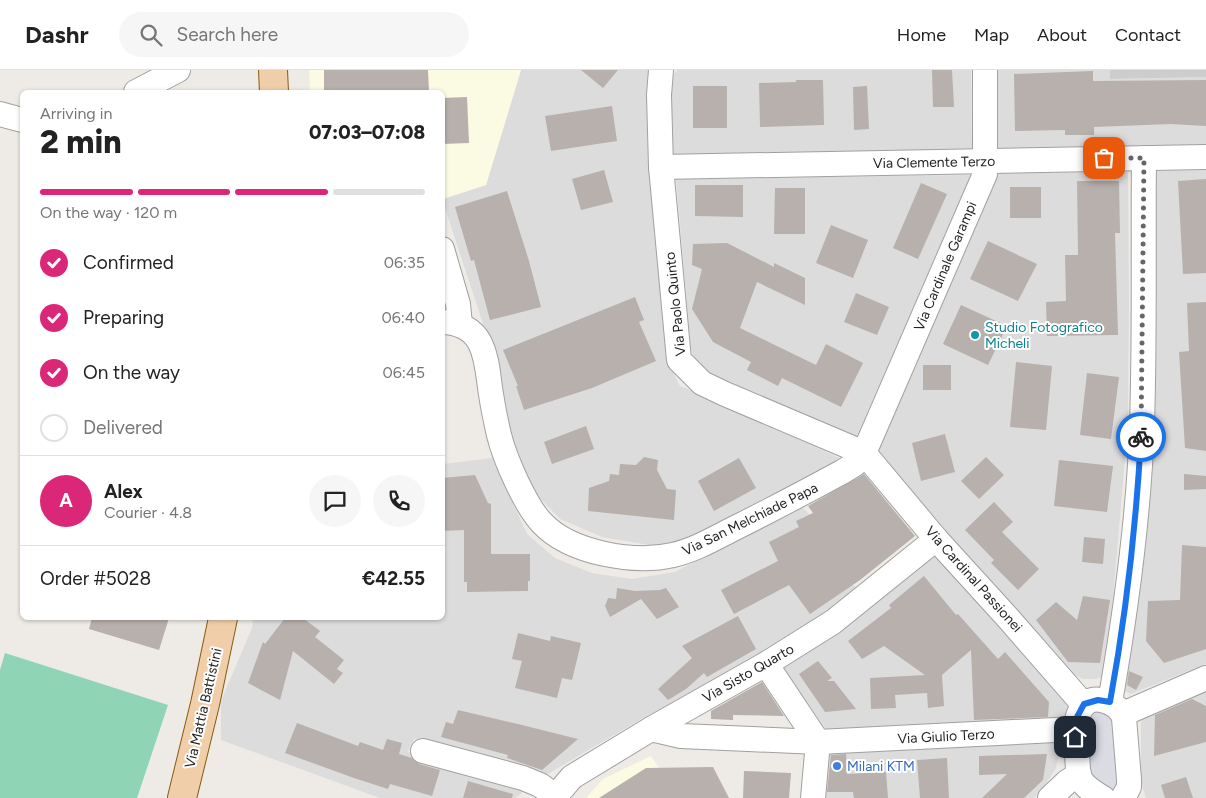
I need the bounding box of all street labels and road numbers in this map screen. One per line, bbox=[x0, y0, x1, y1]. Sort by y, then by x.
street label: Via Clemente Terzo bbox=[873, 153, 995, 172]
street label: Via Cardinale Garampi bbox=[910, 199, 980, 334]
street label: Via Paolo Quinto bbox=[662, 251, 689, 357]
street label: Via San Melchiade Papa bbox=[680, 479, 821, 560]
street label: Via Cardinal Passionei bbox=[922, 523, 1026, 636]
street label: Via Sisto Quarto bbox=[700, 640, 797, 706]
street label: Via Mattia Battistini bbox=[181, 646, 226, 770]
street label: Via Giulio Terzo bbox=[897, 725, 995, 748]

